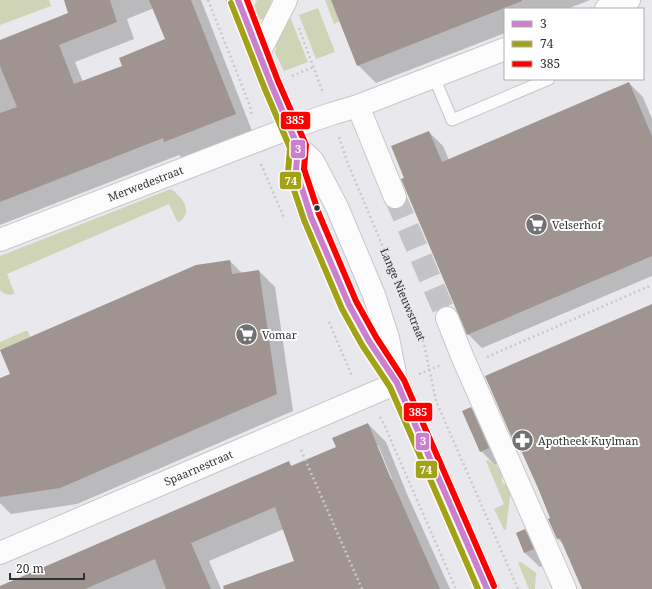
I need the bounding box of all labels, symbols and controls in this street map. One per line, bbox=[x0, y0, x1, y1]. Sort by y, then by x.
legend bbox=[504, 8, 644, 80]
text: 3 bbox=[540, 15, 547, 32]
text: 74 bbox=[540, 35, 554, 52]
text: 385 bbox=[540, 55, 560, 72]
line badge: 385 bbox=[280, 111, 311, 130]
text: 385 bbox=[286, 112, 304, 127]
line badge: 3 bbox=[290, 139, 306, 159]
text: 3 bbox=[295, 141, 301, 156]
street label: Merwedestraat bbox=[106, 162, 185, 205]
line badge: 74 bbox=[279, 171, 302, 190]
text: 74 bbox=[285, 173, 297, 188]
unlabelled marker bbox=[312, 203, 322, 213]
supermarket icon: Velserhof bbox=[523, 212, 549, 238]
place label: Velserhof bbox=[552, 217, 602, 232]
street label: Lange Nieuwstraat bbox=[377, 246, 430, 343]
supermarket icon: Vomar bbox=[234, 322, 260, 348]
place label: Vomar bbox=[262, 327, 298, 342]
line badge: 385 bbox=[403, 402, 433, 422]
text: 385 bbox=[409, 404, 427, 419]
pharmacy icon: Apotheek Kuylman bbox=[509, 428, 535, 454]
line badge: 3 bbox=[415, 432, 430, 451]
text: 3 bbox=[420, 433, 426, 448]
place label: Apotheek Kuylman bbox=[538, 433, 639, 448]
street label: Spaarnestraat bbox=[162, 446, 235, 489]
line badge: 74 bbox=[415, 460, 438, 479]
text: 74 bbox=[420, 462, 432, 477]
scale bar bbox=[10, 555, 84, 581]
text: 20 m bbox=[16, 560, 44, 577]

